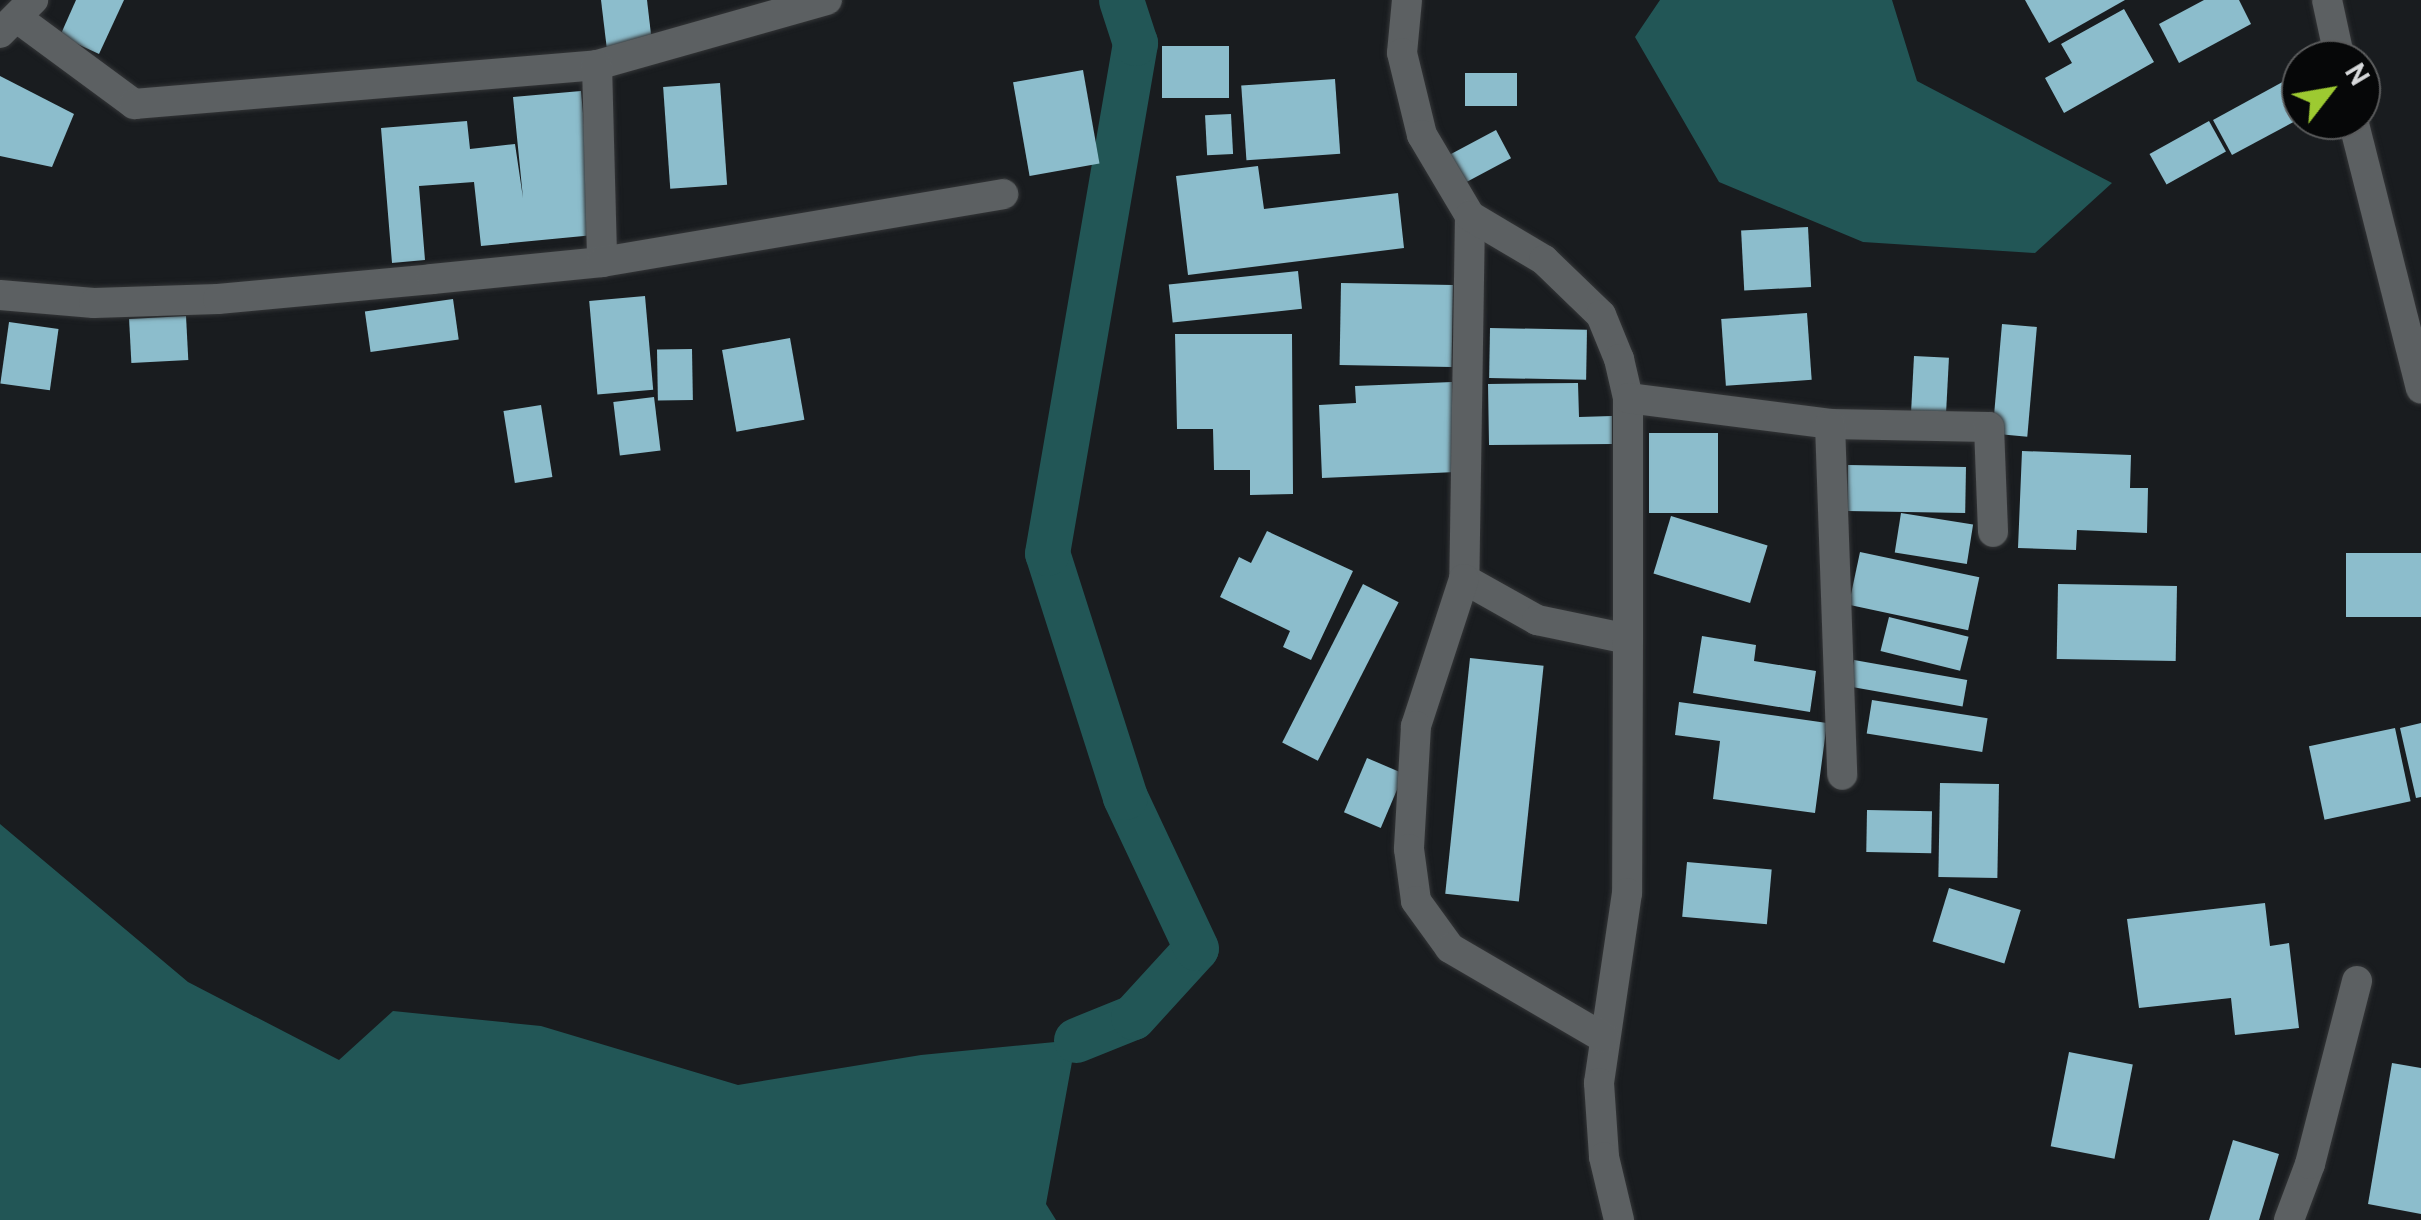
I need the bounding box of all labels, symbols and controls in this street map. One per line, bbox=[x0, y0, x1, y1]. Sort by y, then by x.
north arrow bbox=[2281, 40, 2381, 140]
text: N bbox=[2334, 58, 2376, 93]

